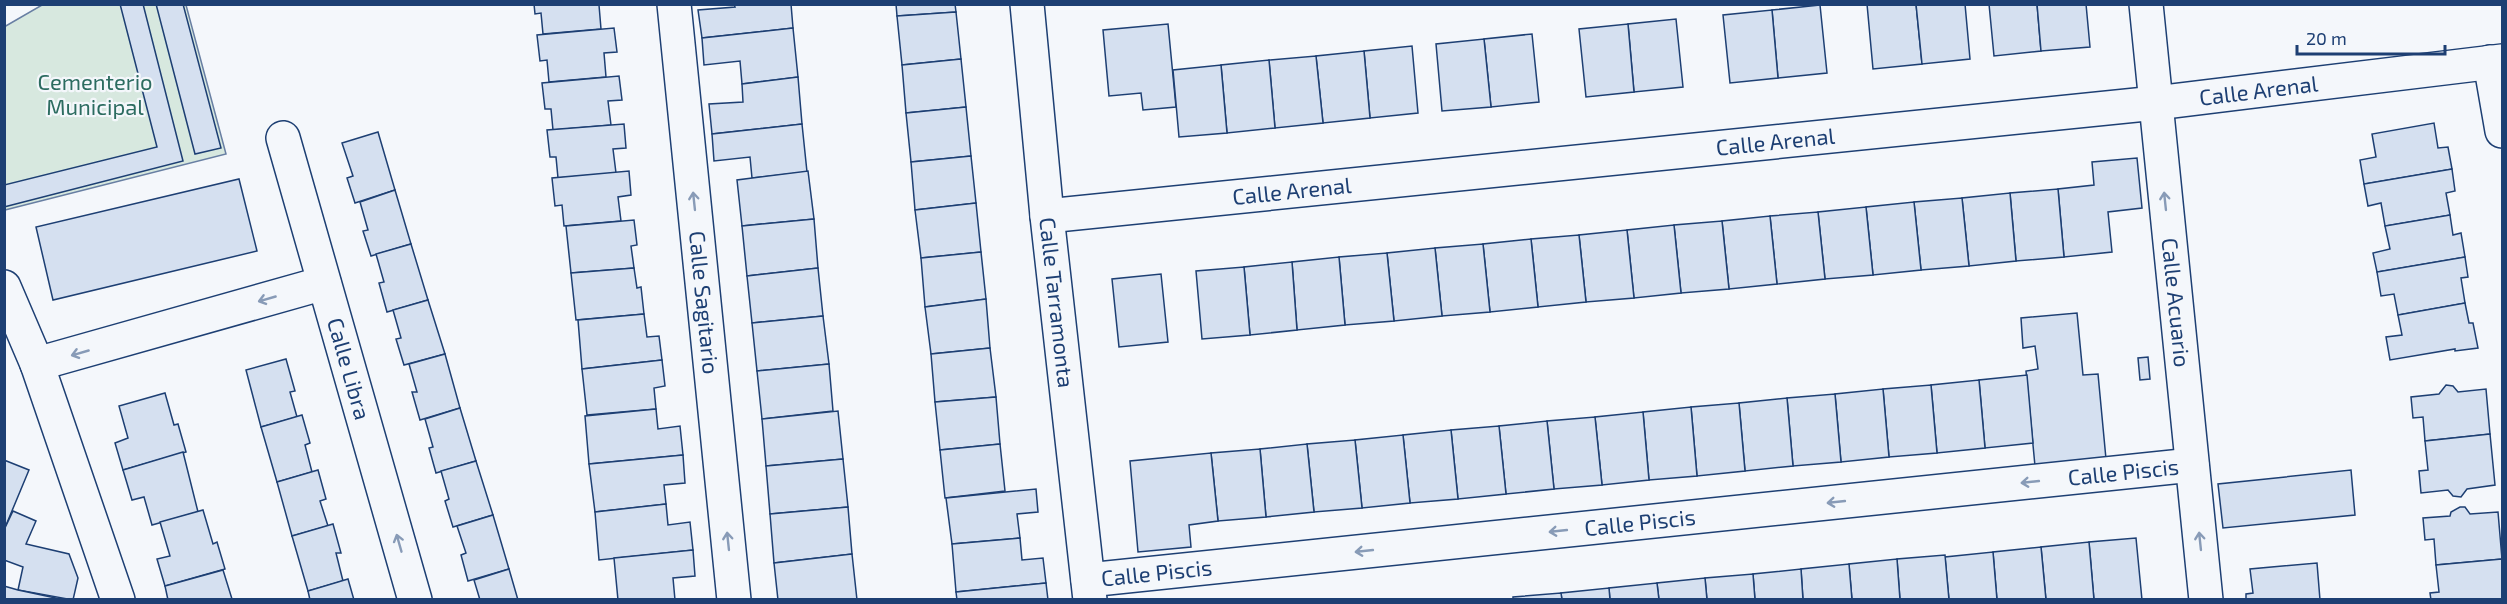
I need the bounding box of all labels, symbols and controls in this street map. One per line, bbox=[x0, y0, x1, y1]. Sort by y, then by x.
scale bar bbox=[2297, 18, 2446, 56]
text: 20 m bbox=[2306, 27, 2347, 49]
park label: Cementerio Municipal bbox=[37, 68, 153, 119]
street label: Calle Arenal bbox=[2198, 69, 2320, 110]
street label: Calle Arenal bbox=[1714, 122, 1836, 160]
street label: Calle Arenal bbox=[1231, 171, 1353, 209]
one-way arrow bbox=[688, 192, 699, 211]
one-way arrow bbox=[2159, 192, 2170, 212]
street label: Calle Tarramonta bbox=[1035, 216, 1080, 389]
street label: Calle Sagitario bbox=[685, 230, 725, 375]
street label: Calle Acuario bbox=[2158, 237, 2196, 368]
one-way arrow bbox=[258, 294, 277, 305]
street label: Calle Libra bbox=[323, 315, 377, 422]
one-way arrow bbox=[71, 347, 90, 359]
street label: Calle Piscis bbox=[2066, 452, 2180, 490]
one-way arrow bbox=[2020, 477, 2040, 488]
one-way arrow bbox=[1826, 497, 1846, 508]
street label: Calle Piscis bbox=[1583, 503, 1697, 540]
one-way arrow bbox=[1549, 526, 1569, 537]
one-way arrow bbox=[722, 532, 733, 552]
one-way arrow bbox=[2194, 532, 2205, 552]
one-way arrow bbox=[393, 534, 404, 553]
one-way arrow bbox=[1355, 546, 1375, 557]
street label: Calle Piscis bbox=[1100, 553, 1213, 591]

